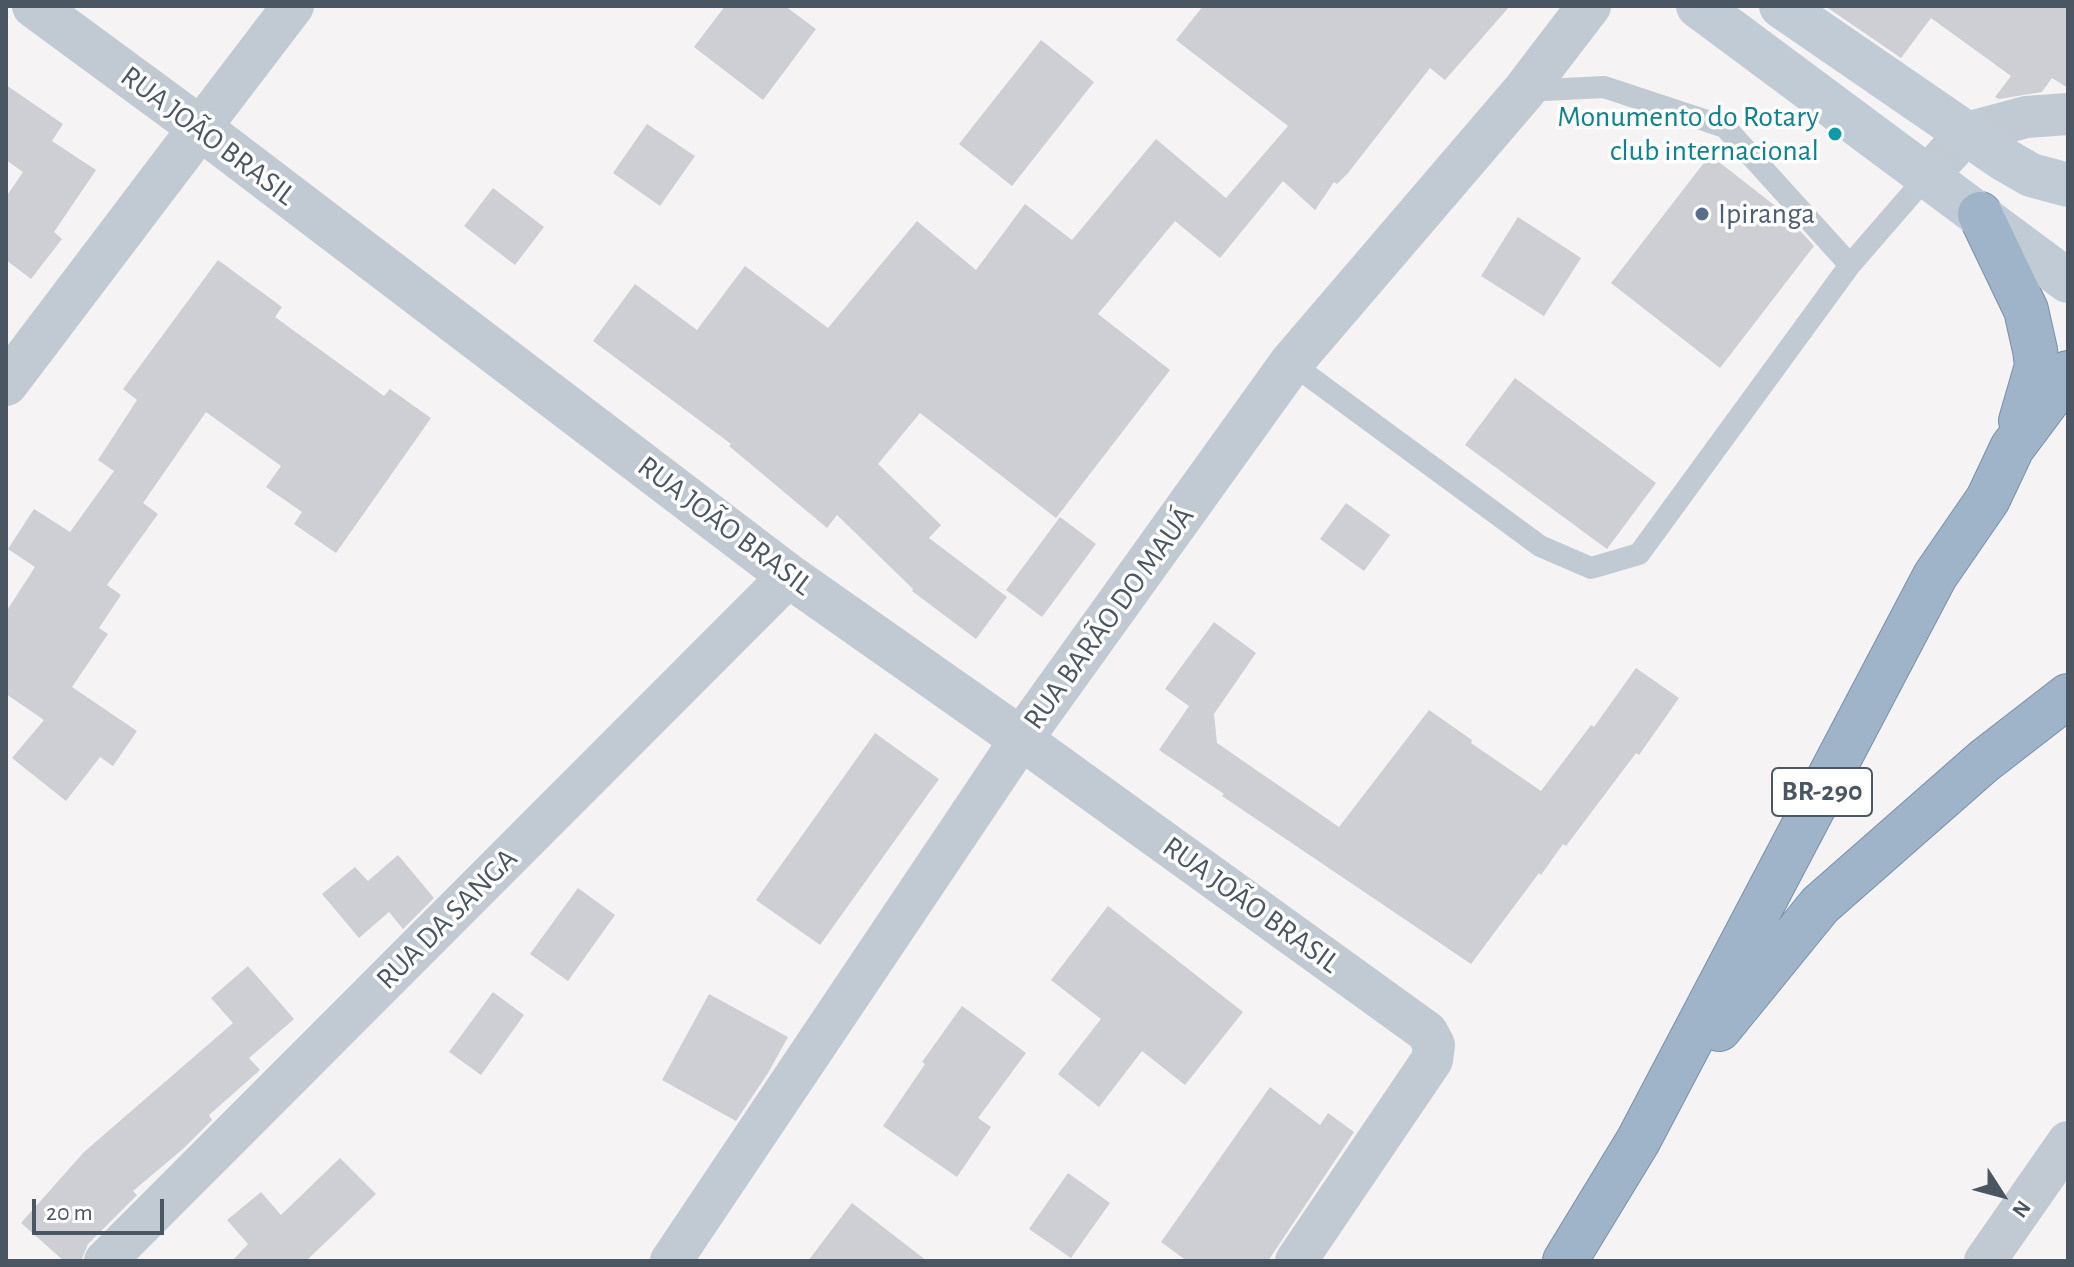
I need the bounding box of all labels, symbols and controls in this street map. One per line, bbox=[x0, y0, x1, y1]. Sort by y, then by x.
street label: RUA JOÃO BRASIL bbox=[113, 59, 303, 213]
place label: Monumento do Rotary club internacional bbox=[1557, 99, 1819, 170]
marker: Monumento do Rotary club internacional bbox=[1826, 125, 1844, 143]
place label: Ipiranga bbox=[1718, 196, 1815, 232]
marker: Ipiranga bbox=[1693, 205, 1711, 223]
street label: RUA JOÃO BRASIL bbox=[630, 449, 820, 603]
street label: RUA BARÃO DO MAUÁ bbox=[1016, 499, 1202, 737]
road number: BR-290 bbox=[1772, 768, 1872, 816]
street label: RUA JOÃO BRASIL bbox=[1156, 829, 1346, 981]
street label: RUA DA SANGA bbox=[369, 841, 525, 997]
north arrow bbox=[1962, 1155, 2042, 1235]
scale bar bbox=[36, 1183, 168, 1233]
text: N bbox=[2008, 1196, 2035, 1222]
text: 20 m bbox=[46, 1201, 93, 1225]

